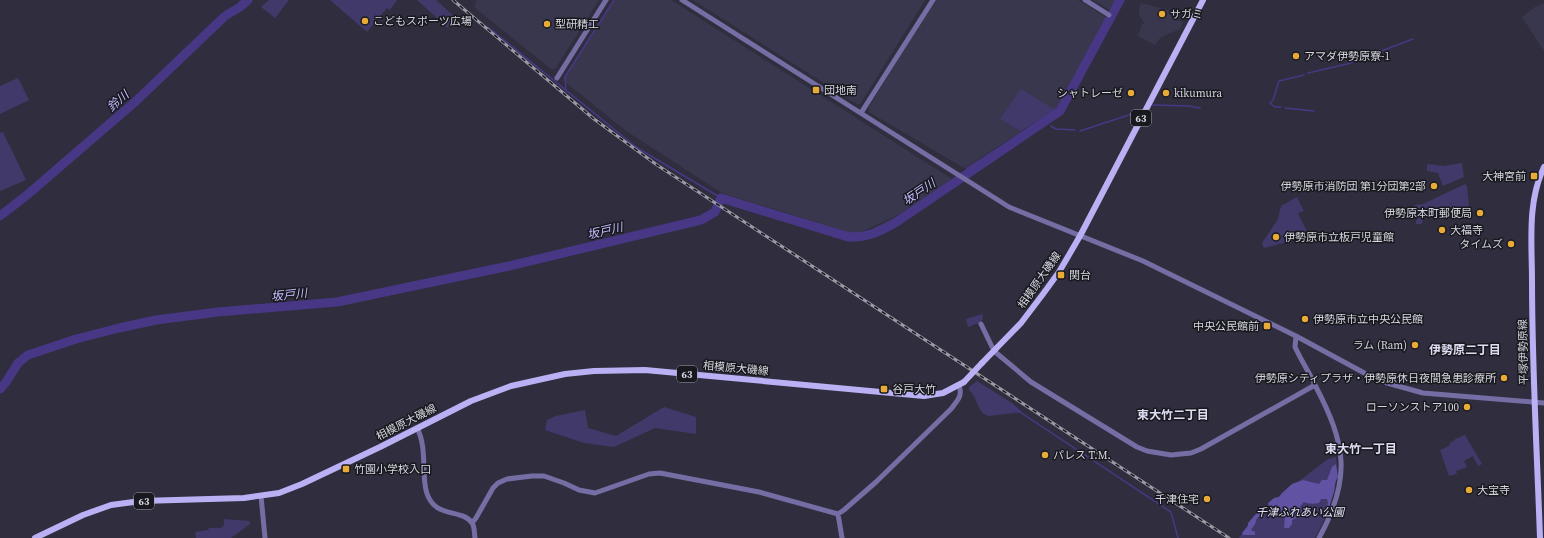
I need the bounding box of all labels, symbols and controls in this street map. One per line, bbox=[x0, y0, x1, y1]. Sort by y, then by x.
place label: サガミ bbox=[1170, 7, 1203, 22]
marker: サガミ bbox=[1157, 9, 1167, 19]
place label: こどもスポーツ広場 bbox=[373, 14, 472, 29]
marker: こどもスポーツ広場 bbox=[360, 16, 370, 26]
place label: 型研精工 bbox=[555, 17, 599, 32]
marker: 型研精工 bbox=[542, 19, 552, 29]
place label: アマダ伊勢原寮-1 bbox=[1304, 49, 1390, 64]
marker: アマダ伊勢原寮-1 bbox=[1291, 51, 1301, 61]
place label: 団地南 bbox=[824, 83, 857, 98]
marker: 団地南 bbox=[811, 85, 821, 95]
water label: 鈴川 bbox=[104, 86, 134, 115]
place label: シャトレーゼ bbox=[1057, 86, 1123, 101]
place label: kikumura bbox=[1174, 86, 1223, 101]
marker: シャトレーゼ bbox=[1126, 88, 1136, 98]
marker: kikumura bbox=[1161, 88, 1171, 98]
road number: 63 bbox=[1131, 110, 1151, 126]
place label: 大神宮前 bbox=[1482, 169, 1526, 184]
marker: 大神宮前 bbox=[1529, 171, 1539, 181]
water label: 坂戸川 bbox=[900, 174, 940, 209]
place label: 伊勢原市消防団 第1分団第2部 bbox=[1280, 179, 1426, 194]
marker: 伊勢原市消防団 第1分団第2部 bbox=[1429, 181, 1439, 191]
place label: 伊勢原本町郵便局 bbox=[1384, 206, 1472, 221]
marker: 伊勢原本町郵便局 bbox=[1475, 208, 1485, 218]
water label: 坂戸川 bbox=[586, 219, 626, 243]
place label: 大福寺 bbox=[1450, 223, 1483, 238]
marker: 大福寺 bbox=[1437, 225, 1447, 235]
place label: 伊勢原市立板戸児童館 bbox=[1284, 230, 1394, 245]
marker: 伊勢原市立板戸児童館 bbox=[1271, 232, 1281, 242]
place label: タイムズ bbox=[1459, 237, 1503, 252]
marker: タイムズ bbox=[1506, 239, 1516, 249]
street label: 相模原大磯線 bbox=[1014, 249, 1064, 312]
place label: 関台 bbox=[1069, 268, 1091, 283]
marker: 関台 bbox=[1056, 270, 1066, 280]
water label: 坂戸川 bbox=[270, 285, 310, 305]
place label: 伊勢原市立中央公民館 bbox=[1313, 312, 1423, 327]
marker: 伊勢原市立中央公民館 bbox=[1300, 314, 1310, 324]
place label: 中央公民館前 bbox=[1193, 319, 1259, 334]
street label: 平塚伊勢原線 bbox=[1515, 319, 1532, 385]
marker: 中央公民館前 bbox=[1262, 321, 1272, 331]
place label: ラム (Ram) bbox=[1353, 338, 1407, 353]
marker: ラム (Ram) bbox=[1410, 340, 1420, 350]
district label: 伊勢原二丁目 bbox=[1429, 342, 1501, 358]
street label: 相模原大磯線 bbox=[702, 358, 769, 379]
road number: 63 bbox=[677, 366, 697, 382]
place label: 伊勢原シティプラザ・伊勢原休日夜間急患診療所 bbox=[1255, 371, 1497, 386]
marker: 伊勢原シティプラザ・伊勢原休日夜間急患診療所 bbox=[1499, 373, 1509, 383]
place label: 谷戸大竹 bbox=[892, 382, 936, 397]
marker: 谷戸大竹 bbox=[879, 384, 889, 394]
place label: ローソンストア100 bbox=[1366, 400, 1459, 415]
street label: 相模原大磯線 bbox=[373, 401, 439, 444]
marker: ローソンストア100 bbox=[1462, 402, 1472, 412]
district label: 東大竹二丁目 bbox=[1137, 407, 1209, 423]
district label: 東大竹一丁目 bbox=[1325, 441, 1397, 457]
place label: パレス T.M. bbox=[1053, 448, 1111, 463]
marker: パレス T.M. bbox=[1040, 450, 1050, 460]
place label: 竹園小学校入口 bbox=[354, 462, 431, 477]
marker: 竹園小学校入口 bbox=[341, 464, 351, 474]
place label: 大宝寺 bbox=[1477, 483, 1510, 498]
marker: 大宝寺 bbox=[1464, 485, 1474, 495]
place label: 千津住宅 bbox=[1155, 492, 1199, 507]
road number: 63 bbox=[134, 493, 154, 509]
marker: 千津住宅 bbox=[1202, 494, 1212, 504]
park label: 千津ふれあい公園 bbox=[1256, 505, 1346, 520]

